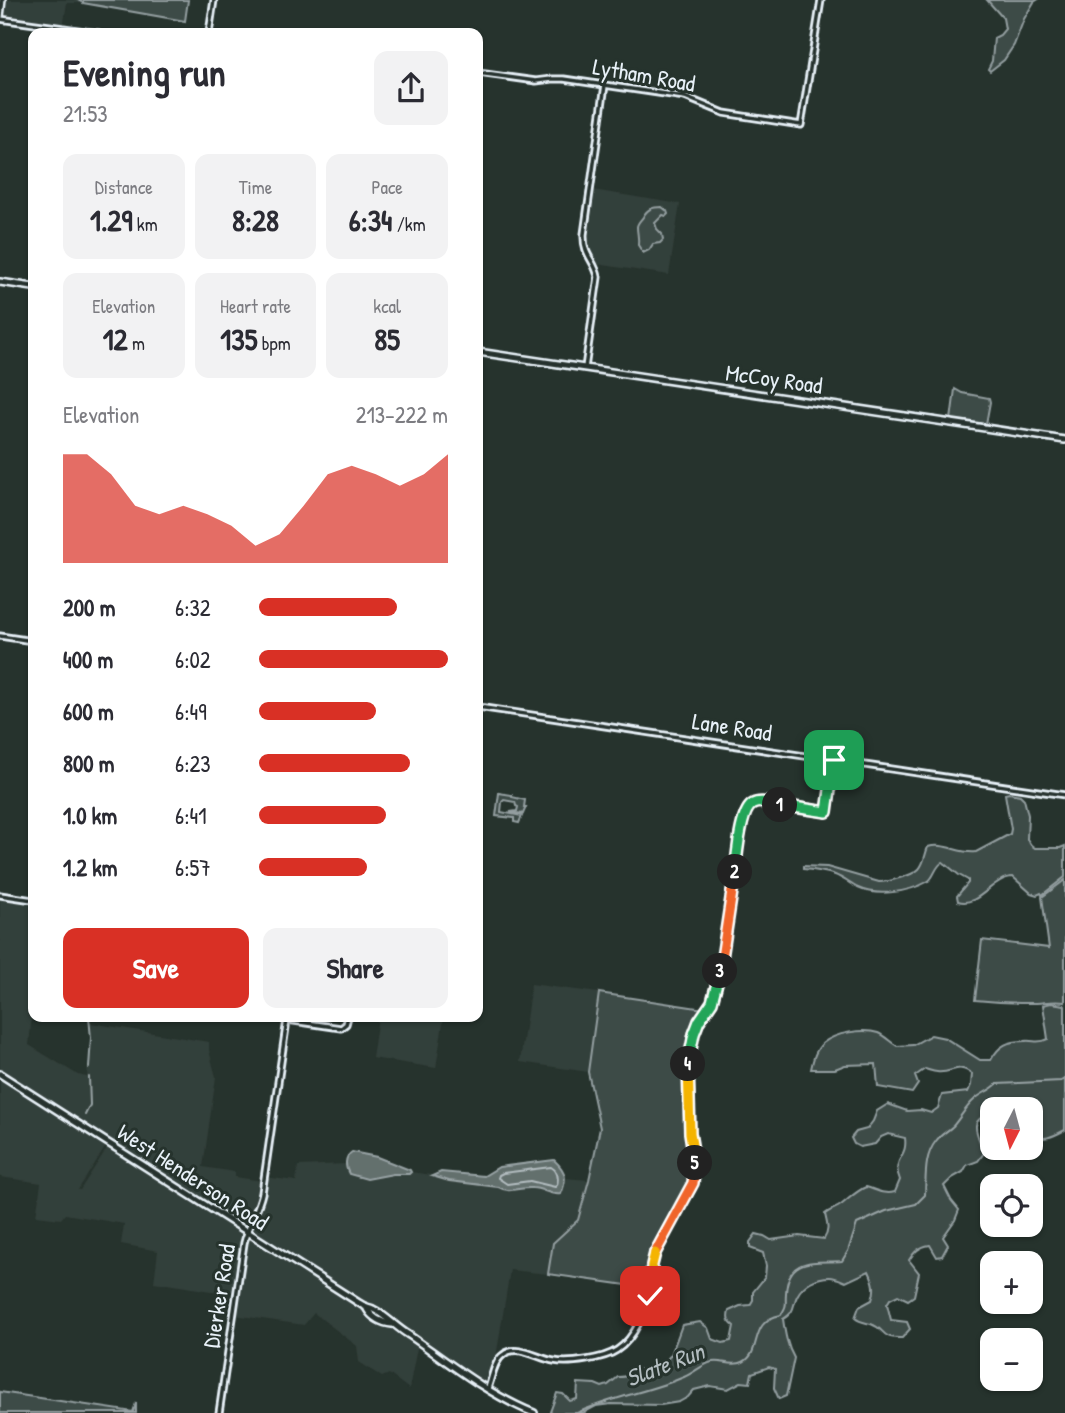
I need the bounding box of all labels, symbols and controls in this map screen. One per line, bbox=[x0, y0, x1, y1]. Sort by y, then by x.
text: Evening run bbox=[63, 46, 226, 98]
street label: Lytham Road bbox=[590, 50, 698, 99]
button: share bbox=[374, 51, 448, 125]
text: 21:53 bbox=[63, 98, 107, 129]
text: Distance bbox=[95, 174, 153, 200]
text: Time bbox=[239, 174, 272, 200]
text: Pace bbox=[371, 174, 403, 200]
text: 1.29 bbox=[90, 200, 132, 240]
text: 8:28 bbox=[232, 200, 279, 240]
text: 6:34 bbox=[349, 200, 392, 240]
text: km bbox=[132, 211, 158, 237]
text: /km bbox=[392, 211, 426, 237]
text: Elevation bbox=[92, 293, 155, 319]
text: Heart rate bbox=[220, 293, 291, 319]
text: kcal bbox=[373, 293, 401, 319]
text: 12 bbox=[103, 319, 128, 359]
text: 135 bbox=[220, 319, 257, 359]
text: 85 bbox=[374, 319, 400, 359]
text: m bbox=[128, 330, 145, 356]
text: bpm bbox=[257, 330, 291, 356]
street label: McCoy Road bbox=[724, 356, 824, 401]
text: Elevation bbox=[63, 399, 139, 430]
text: 213–222 m bbox=[356, 399, 448, 430]
text: 200 m bbox=[63, 592, 115, 623]
text: 6:32 bbox=[175, 592, 211, 623]
text: 400 m bbox=[63, 644, 113, 675]
text: 6:02 bbox=[175, 644, 211, 675]
text: 600 m bbox=[63, 696, 114, 727]
text: 6:49 bbox=[175, 696, 207, 727]
street label: Lane Road bbox=[690, 705, 774, 748]
pin bbox=[804, 730, 864, 790]
icon: arrive bbox=[815, 741, 853, 779]
text: 800 m bbox=[63, 748, 115, 779]
text: 6:23 bbox=[175, 748, 211, 779]
pin: 1 bbox=[762, 788, 798, 822]
text: 1 bbox=[776, 791, 783, 817]
text: 1.0 km bbox=[63, 800, 117, 831]
text: 6:41 bbox=[175, 800, 207, 831]
text: 1.2 km bbox=[63, 852, 118, 883]
text: 6:57 bbox=[175, 852, 211, 883]
pin: 2 bbox=[718, 854, 752, 890]
text: 2 bbox=[730, 858, 739, 884]
button: Save bbox=[63, 928, 249, 1008]
button: Share bbox=[263, 928, 448, 1008]
pin: 3 bbox=[702, 954, 738, 988]
text: 3 bbox=[715, 957, 724, 983]
pin: 4 bbox=[670, 1046, 706, 1082]
text: 4 bbox=[684, 1050, 691, 1076]
north arrow bbox=[980, 1097, 1043, 1160]
map controls bbox=[980, 1097, 1043, 1391]
street label: West Henderson Road bbox=[112, 1116, 275, 1237]
pin: 5 bbox=[678, 1146, 712, 1180]
text: 5 bbox=[690, 1149, 699, 1175]
button: locate bbox=[980, 1174, 1043, 1237]
street label: Dierker Road bbox=[195, 1242, 242, 1350]
button: + bbox=[980, 1251, 1043, 1314]
pin bbox=[620, 1266, 680, 1326]
icon: check bbox=[631, 1277, 669, 1315]
button: − bbox=[980, 1328, 1043, 1391]
water label: Slate Run bbox=[621, 1334, 710, 1394]

